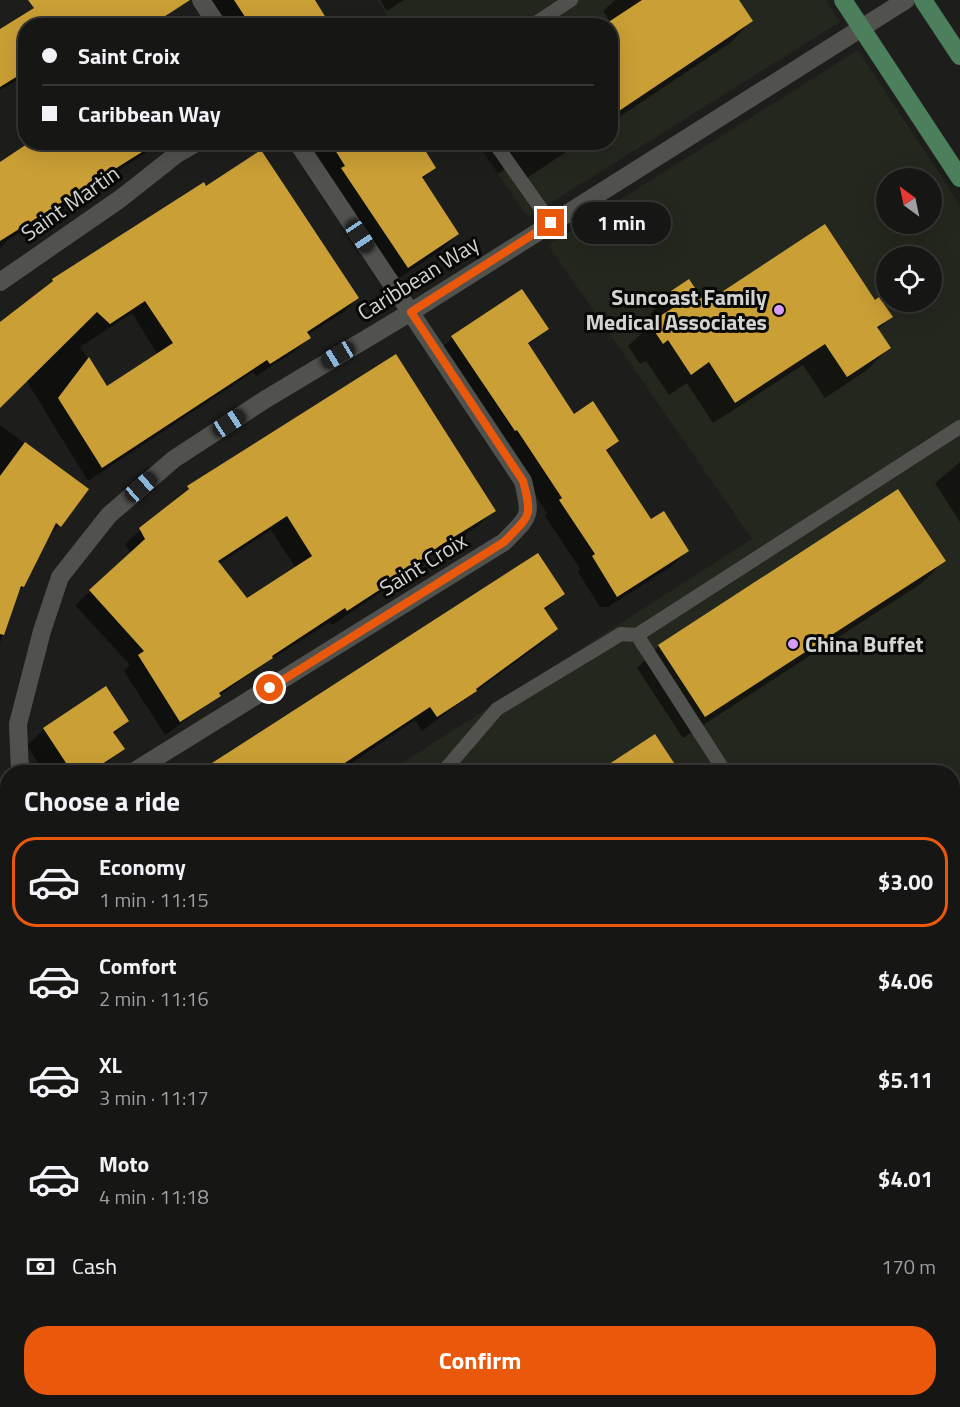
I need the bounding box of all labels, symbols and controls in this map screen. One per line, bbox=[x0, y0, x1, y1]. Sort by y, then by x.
text: Saint Croix bbox=[78, 39, 180, 73]
text: Caribbean Way bbox=[78, 97, 221, 131]
street label: Saint Martin bbox=[14, 157, 126, 249]
north arrow bbox=[876, 168, 942, 234]
map controls bbox=[876, 168, 942, 312]
callout: 1 min bbox=[572, 202, 671, 244]
text: 1 min bbox=[597, 207, 646, 238]
route end bbox=[537, 209, 564, 236]
car bbox=[342, 216, 378, 256]
street label: Caribbean Way bbox=[350, 227, 486, 329]
button: locate bbox=[876, 246, 942, 312]
place label: Suncoast Family Medical Associates bbox=[585, 280, 767, 339]
marker: Suncoast Family Medical Associates bbox=[772, 303, 786, 317]
car bbox=[318, 338, 358, 372]
car bbox=[209, 406, 249, 440]
car bbox=[122, 468, 160, 506]
street label: Saint Croix bbox=[373, 524, 473, 604]
place label: China Buffet bbox=[805, 627, 923, 661]
marker: China Buffet bbox=[786, 637, 800, 651]
route start bbox=[256, 674, 283, 701]
text: Choose a ride bbox=[24, 780, 180, 821]
text: Economy bbox=[99, 850, 186, 884]
icon: car bbox=[27, 855, 81, 909]
text: $3.00 bbox=[878, 865, 933, 899]
text: 1 min · 11:15 bbox=[99, 884, 209, 915]
text: Comfort bbox=[99, 949, 177, 983]
icon: car bbox=[27, 954, 81, 1008]
text: $4.06 bbox=[878, 964, 933, 998]
text: 2 min · 11:16 bbox=[99, 983, 209, 1014]
text: XL bbox=[99, 1048, 122, 1082]
icon: car bbox=[27, 1053, 81, 1107]
text: $5.11 bbox=[878, 1063, 933, 1097]
text: 3 min · 11:17 bbox=[99, 1082, 209, 1113]
text: Moto bbox=[99, 1147, 149, 1181]
icon: car bbox=[27, 1152, 81, 1206]
text: $4.01 bbox=[878, 1162, 933, 1196]
text: 4 min · 11:18 bbox=[99, 1181, 209, 1212]
text: Cash bbox=[72, 1249, 117, 1283]
icon: cash bbox=[24, 1250, 57, 1283]
text: 170 m bbox=[881, 1251, 936, 1282]
button: Confirm bbox=[24, 1326, 936, 1395]

